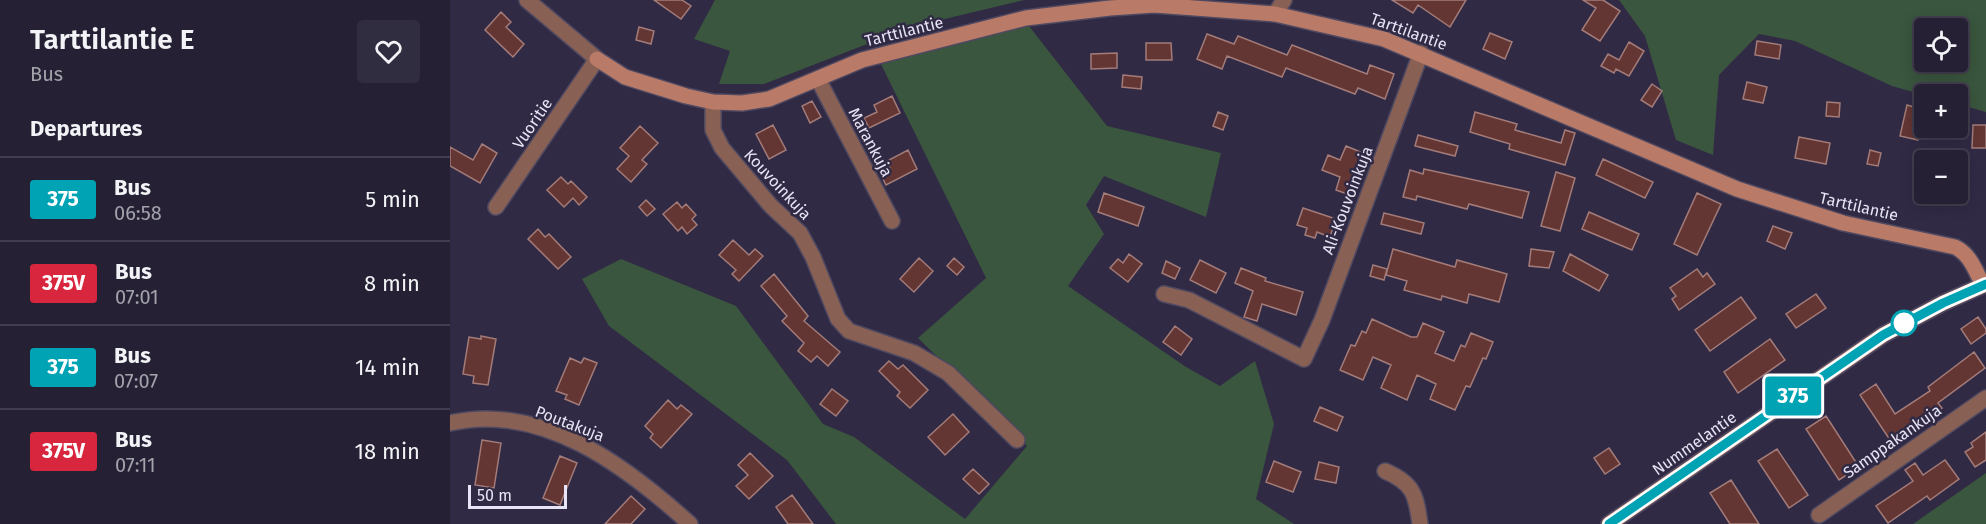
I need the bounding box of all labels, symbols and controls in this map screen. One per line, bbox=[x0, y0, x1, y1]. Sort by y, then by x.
street label: Tarttilantie bbox=[1368, 9, 1450, 54]
street label: Tarttilantie bbox=[863, 13, 945, 50]
map controls bbox=[1914, 18, 1968, 204]
button: locate bbox=[1914, 18, 1968, 72]
button: heart bbox=[357, 20, 420, 83]
text: Tarttilantie E bbox=[30, 23, 194, 56]
text: Bus bbox=[30, 62, 63, 86]
button: + bbox=[1914, 84, 1968, 138]
street label: Vuoritie bbox=[509, 94, 556, 152]
street label: Marankuja bbox=[844, 104, 897, 180]
text: Departures bbox=[30, 115, 142, 142]
street label: Ali-Kouvoinkuja bbox=[1318, 143, 1377, 257]
street label: Kouvoinkuja bbox=[740, 145, 815, 224]
button: − bbox=[1914, 150, 1968, 204]
text: Bus bbox=[114, 174, 151, 201]
text: 375 bbox=[47, 186, 79, 212]
text: 5 min bbox=[365, 186, 420, 213]
street label: Tarttilantie bbox=[1818, 188, 1900, 225]
text: 06:58 bbox=[114, 201, 162, 225]
text: Bus bbox=[115, 258, 152, 285]
text: 375V bbox=[42, 270, 85, 296]
text: 8 min bbox=[364, 270, 420, 297]
text: 07:01 bbox=[115, 285, 159, 309]
unlabelled marker bbox=[1891, 310, 1917, 336]
text: Bus bbox=[114, 342, 151, 369]
text: 375 bbox=[47, 354, 79, 380]
text: 14 min bbox=[355, 354, 420, 381]
text: 07:07 bbox=[114, 369, 158, 393]
line badge: 375 bbox=[1758, 376, 1828, 416]
text: 375 bbox=[1777, 383, 1809, 409]
street label: Samppakankuja bbox=[1840, 401, 1945, 482]
street label: Poutakuja bbox=[533, 402, 607, 445]
street label: Nummelantie bbox=[1649, 407, 1740, 479]
text: Bus bbox=[115, 426, 152, 453]
text: 375V bbox=[42, 438, 85, 464]
text: 18 min bbox=[355, 438, 420, 465]
text: 07:11 bbox=[115, 453, 156, 477]
scale bar bbox=[468, 482, 567, 510]
text: 50 m bbox=[477, 486, 512, 505]

